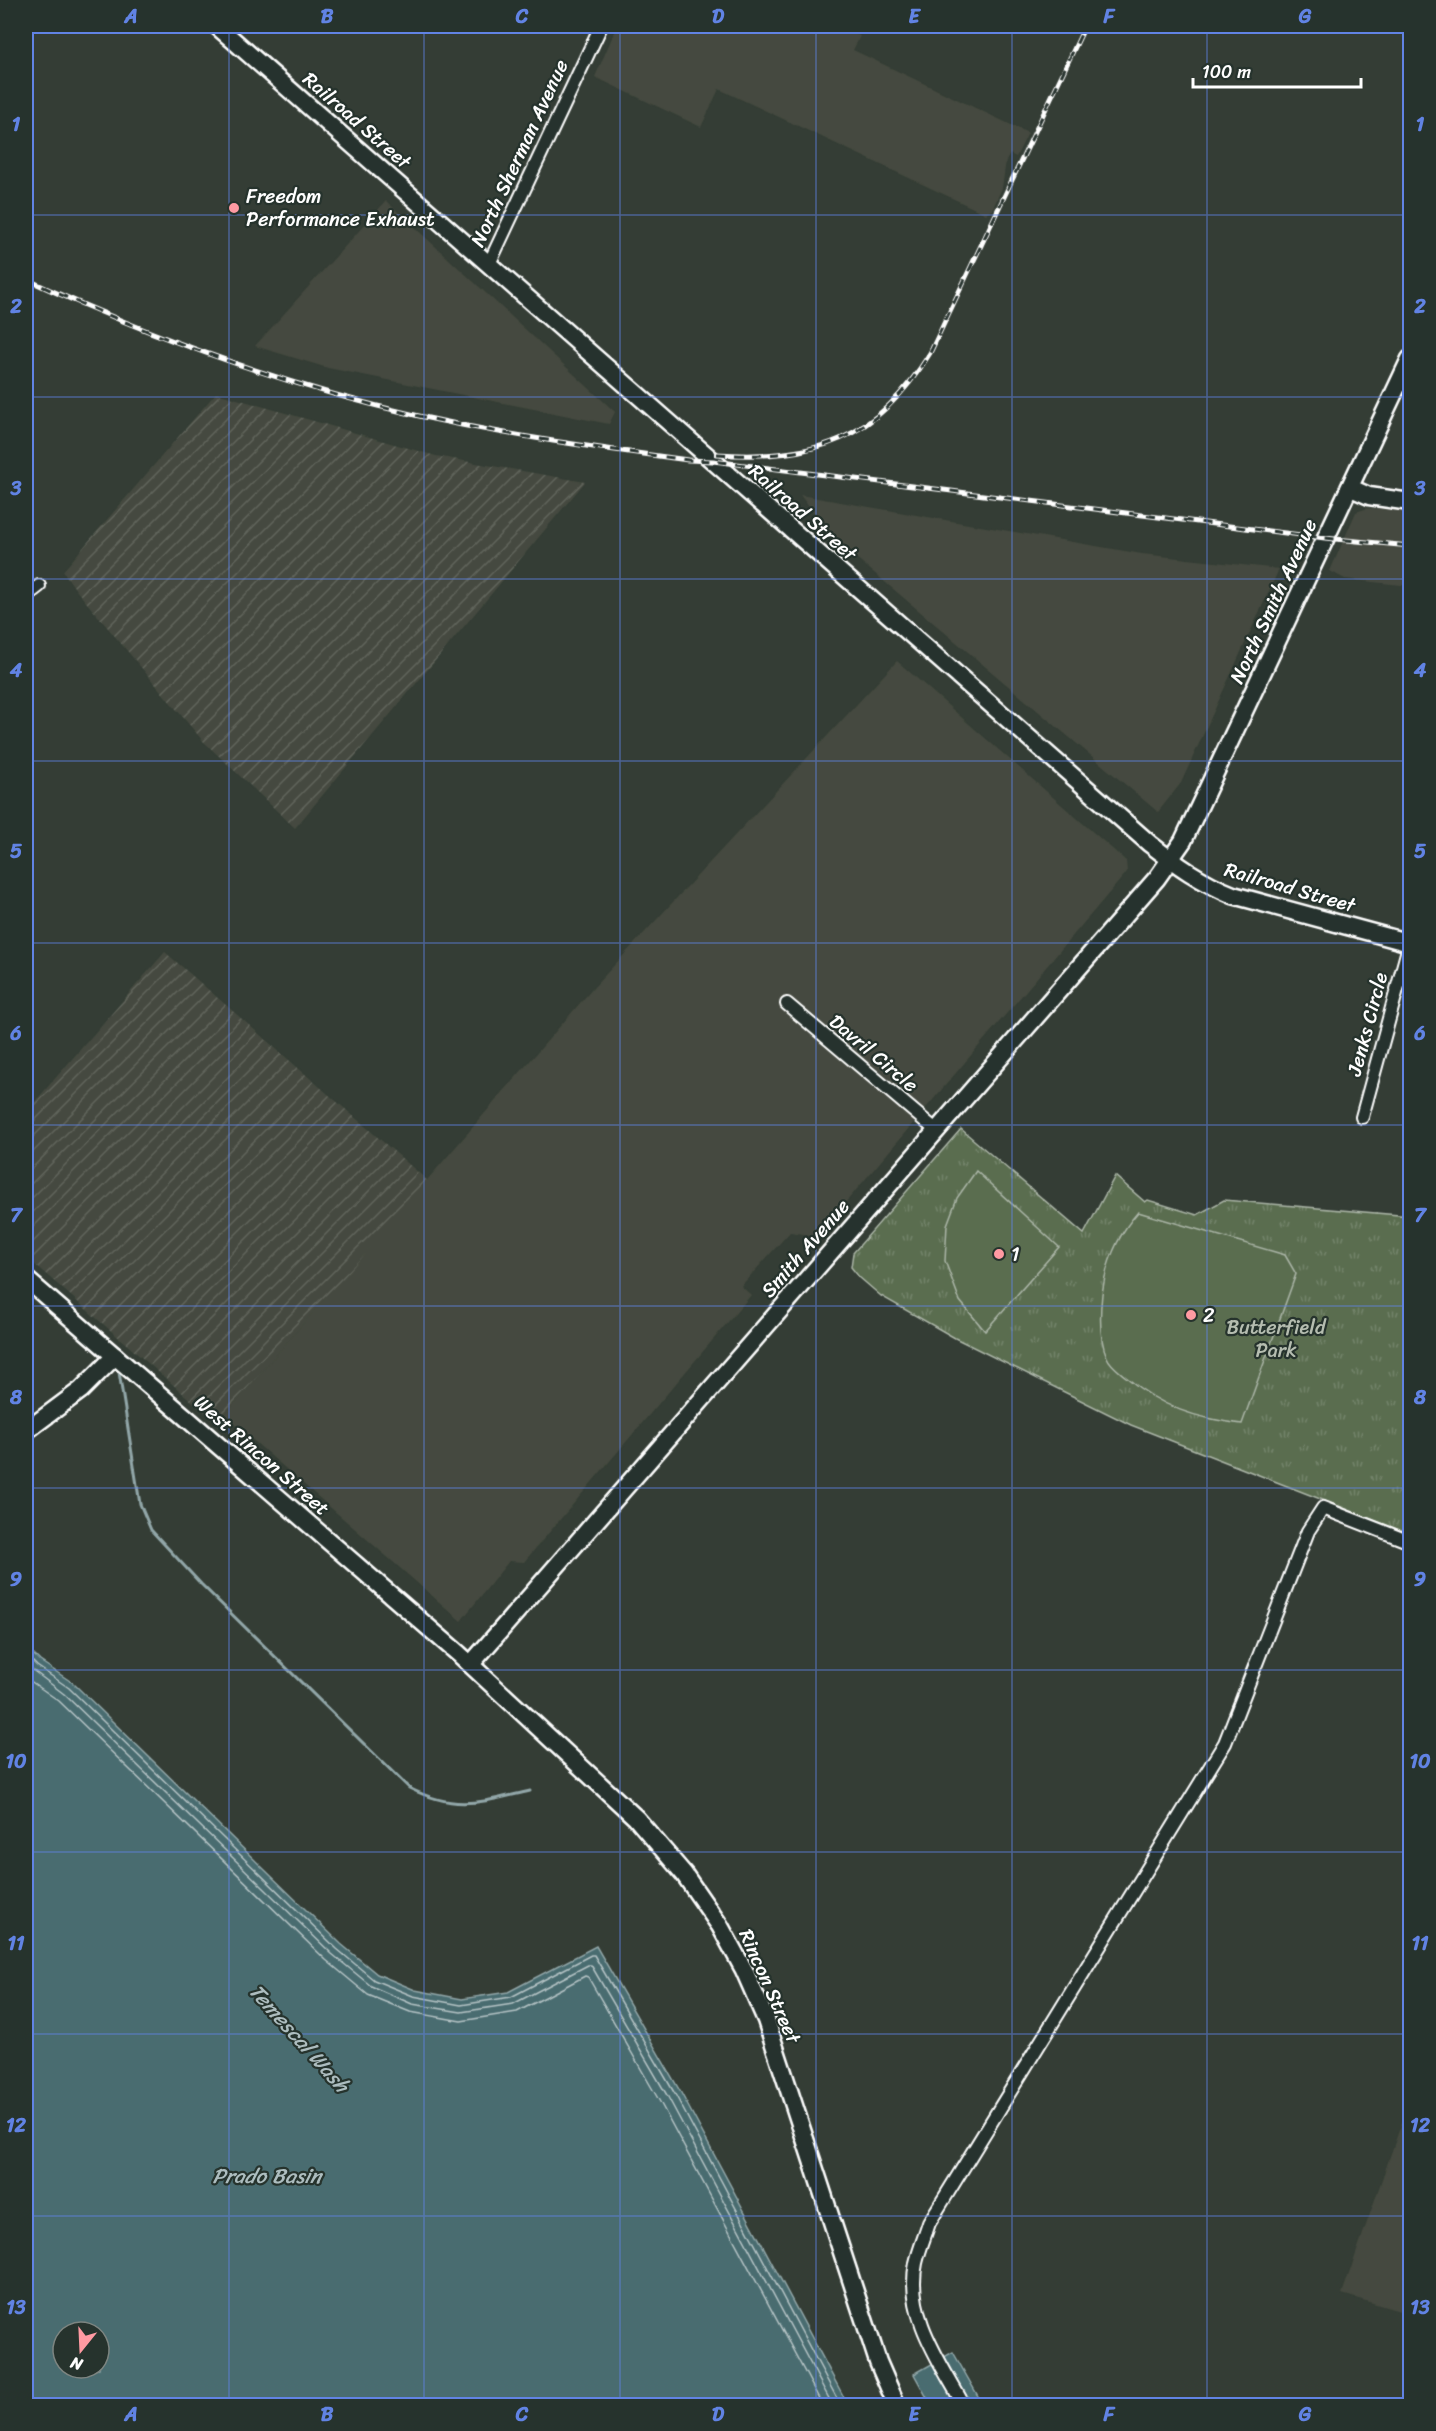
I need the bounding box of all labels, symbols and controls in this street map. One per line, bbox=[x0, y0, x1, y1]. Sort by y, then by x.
text: A bbox=[123, 0, 138, 34]
text: B bbox=[321, 0, 334, 34]
text: C bbox=[515, 0, 529, 34]
text: D bbox=[712, 0, 725, 34]
text: E bbox=[908, 0, 921, 34]
text: F bbox=[1103, 0, 1116, 34]
text: G bbox=[1298, 0, 1312, 34]
scale bar bbox=[1193, 51, 1361, 89]
street label: North Sherman Avenue bbox=[461, 54, 578, 253]
text: 100 m bbox=[1202, 56, 1251, 88]
street label: Railroad Street bbox=[294, 63, 420, 178]
text: 1 bbox=[12, 107, 21, 142]
text: 1 bbox=[1416, 107, 1425, 142]
place label: Freedom Performance Exhaust bbox=[246, 179, 435, 237]
marker: Freedom Performance Exhaust bbox=[227, 201, 241, 215]
text: 2 bbox=[9, 289, 22, 324]
text: 2 bbox=[1413, 289, 1426, 324]
street label: Railroad Street bbox=[740, 455, 866, 570]
text: 3 bbox=[10, 471, 22, 506]
text: 3 bbox=[1414, 471, 1426, 506]
street label: North Smith Avenue bbox=[1220, 513, 1327, 690]
text: 4 bbox=[9, 653, 23, 688]
text: 4 bbox=[1413, 653, 1427, 688]
text: 5 bbox=[10, 834, 22, 869]
text: 5 bbox=[1414, 834, 1426, 869]
street label: Railroad Street bbox=[1220, 852, 1360, 923]
street label: Jenks Circle bbox=[1337, 968, 1398, 1081]
street label: Davril Circle bbox=[821, 1005, 926, 1102]
text: 6 bbox=[9, 1016, 22, 1051]
text: 6 bbox=[1413, 1016, 1426, 1051]
street label: Smith Avenue bbox=[752, 1191, 859, 1306]
text: 7 bbox=[10, 1198, 23, 1233]
text: 7 bbox=[1414, 1198, 1427, 1233]
place label: 1 bbox=[1011, 1237, 1020, 1272]
marker: 1 bbox=[992, 1247, 1006, 1261]
place label: 2 bbox=[1203, 1298, 1215, 1333]
marker: 2 bbox=[1184, 1308, 1198, 1322]
park label: Butterfield Park bbox=[1226, 1310, 1327, 1368]
text: 8 bbox=[9, 1380, 23, 1415]
text: 8 bbox=[1413, 1380, 1427, 1415]
street label: West Rincon Street bbox=[186, 1386, 338, 1525]
text: 9 bbox=[10, 1562, 22, 1597]
text: 9 bbox=[1414, 1562, 1426, 1597]
text: 10 bbox=[5, 1744, 27, 1779]
text: 10 bbox=[1409, 1744, 1431, 1779]
street label: Rincon Street bbox=[729, 1923, 811, 2050]
text: 11 bbox=[7, 1926, 25, 1961]
text: 11 bbox=[1411, 1926, 1429, 1961]
water label: Temescal Wash bbox=[239, 1974, 360, 2103]
text: 12 bbox=[6, 2108, 27, 2143]
text: 12 bbox=[1410, 2108, 1431, 2143]
water label: Prado Basin bbox=[213, 2157, 324, 2195]
text: 13 bbox=[6, 2290, 26, 2325]
text: 13 bbox=[1410, 2290, 1430, 2325]
north arrow bbox=[51, 2320, 111, 2380]
text: N bbox=[66, 2348, 87, 2380]
text: A bbox=[123, 2397, 138, 2431]
text: B bbox=[321, 2397, 334, 2431]
text: C bbox=[515, 2397, 529, 2431]
text: D bbox=[712, 2397, 725, 2431]
text: E bbox=[908, 2397, 921, 2431]
text: F bbox=[1103, 2397, 1116, 2431]
text: G bbox=[1298, 2397, 1312, 2431]

